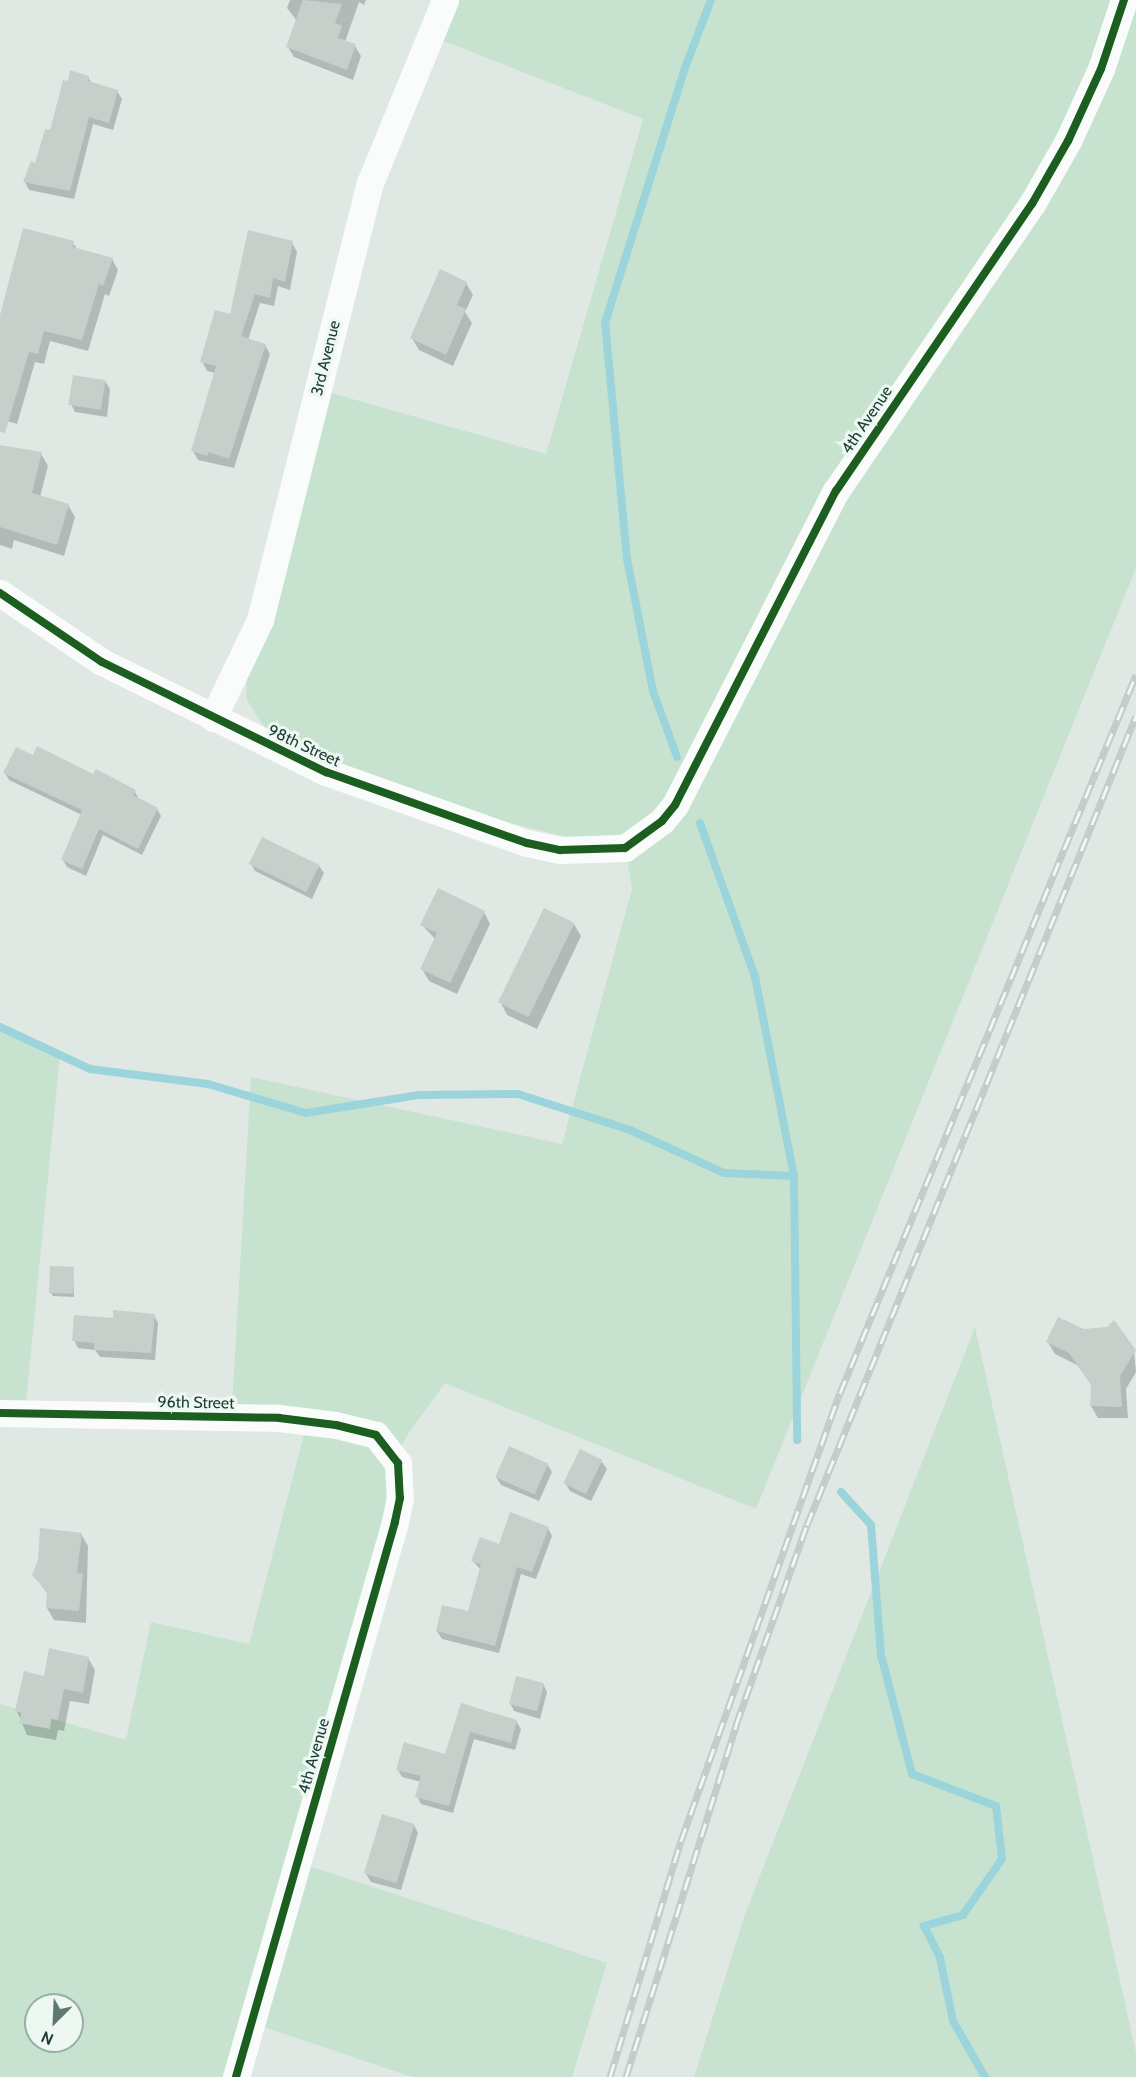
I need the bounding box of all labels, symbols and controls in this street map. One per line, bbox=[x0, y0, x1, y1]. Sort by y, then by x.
street label: 3rd Avenue bbox=[307, 318, 345, 398]
street label: 4th Avenue bbox=[837, 382, 897, 458]
street label: 98th Street bbox=[265, 721, 343, 771]
street label: 96th Street bbox=[157, 1393, 235, 1413]
street label: 4th Avenue bbox=[294, 1716, 334, 1796]
north arrow bbox=[24, 1993, 84, 2053]
text: N bbox=[38, 2027, 56, 2049]

